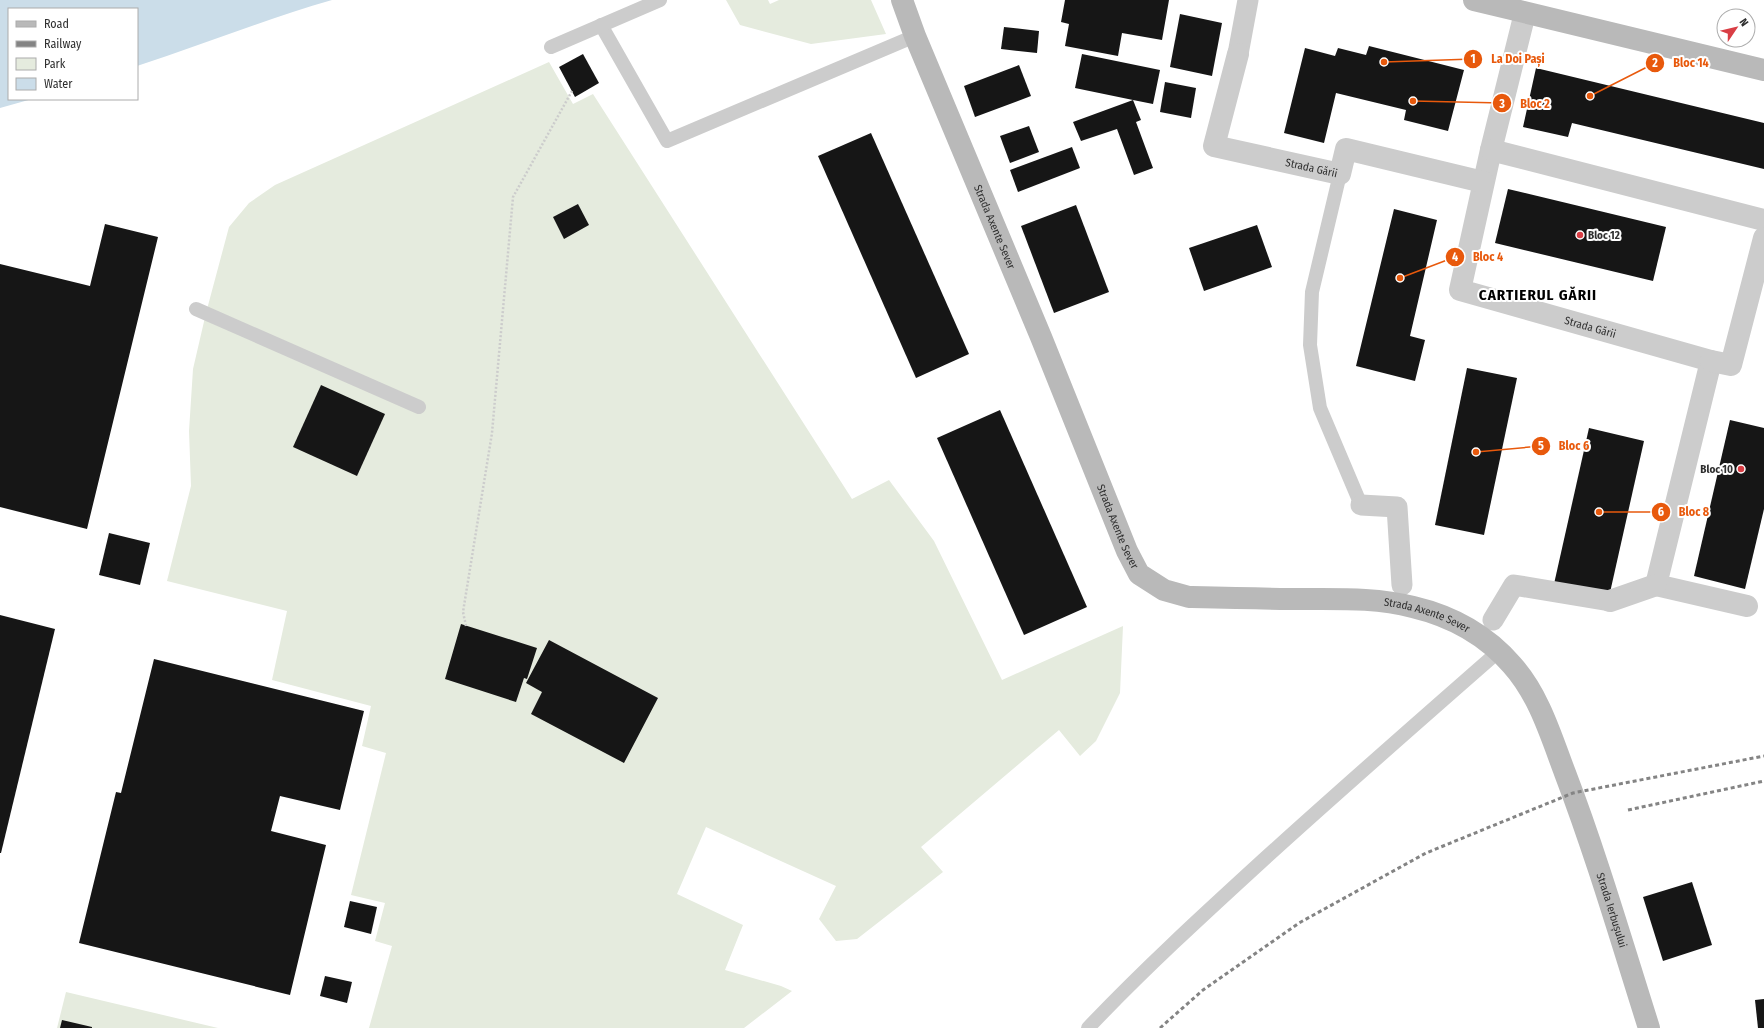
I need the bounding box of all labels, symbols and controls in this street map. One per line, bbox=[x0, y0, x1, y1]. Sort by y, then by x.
legend bbox=[8, 8, 138, 100]
north arrow bbox=[1716, 8, 1756, 48]
text: N bbox=[1737, 16, 1751, 29]
text: Road bbox=[44, 17, 69, 31]
text: Railway bbox=[44, 37, 82, 51]
callout: La Doi Pași bbox=[1463, 47, 1553, 71]
callout: Bloc 14 bbox=[1645, 51, 1717, 75]
text: 1 bbox=[1470, 52, 1476, 66]
text: La Doi Pași bbox=[1491, 52, 1545, 67]
text: 2 bbox=[1651, 56, 1658, 70]
text: Bloc 14 bbox=[1673, 56, 1709, 70]
text: Park bbox=[44, 57, 66, 71]
text: Water bbox=[44, 77, 73, 91]
callout: Bloc 2 bbox=[1492, 91, 1558, 115]
text: 3 bbox=[1498, 97, 1505, 111]
text: Bloc 2 bbox=[1520, 97, 1550, 111]
street label: Strada Gării bbox=[1284, 156, 1339, 180]
street label: Strada Axente Sever bbox=[971, 183, 1018, 271]
place label: Bloc 12 bbox=[1588, 229, 1620, 242]
marker: Bloc 12 bbox=[1575, 230, 1585, 240]
callout: Bloc 4 bbox=[1445, 245, 1511, 269]
text: 4 bbox=[1452, 250, 1458, 264]
text: Bloc 4 bbox=[1473, 250, 1503, 264]
district label: CARTIERUL GĂRII bbox=[1479, 286, 1597, 304]
street label: Strada Gării bbox=[1563, 314, 1618, 341]
callout: Bloc 6 bbox=[1531, 434, 1597, 458]
text: 5 bbox=[1538, 439, 1544, 453]
text: Bloc 6 bbox=[1559, 439, 1589, 453]
place label: Bloc 10 bbox=[1700, 463, 1733, 476]
marker: Bloc 10 bbox=[1736, 464, 1746, 474]
street label: Strada Axente Sever bbox=[1094, 483, 1141, 571]
callout: Bloc 8 bbox=[1651, 500, 1717, 524]
text: 6 bbox=[1658, 505, 1664, 519]
text: Bloc 8 bbox=[1679, 505, 1710, 519]
street label: Strada Axente Sever bbox=[1383, 596, 1472, 635]
street label: Strada Ierbușului bbox=[1593, 871, 1629, 949]

